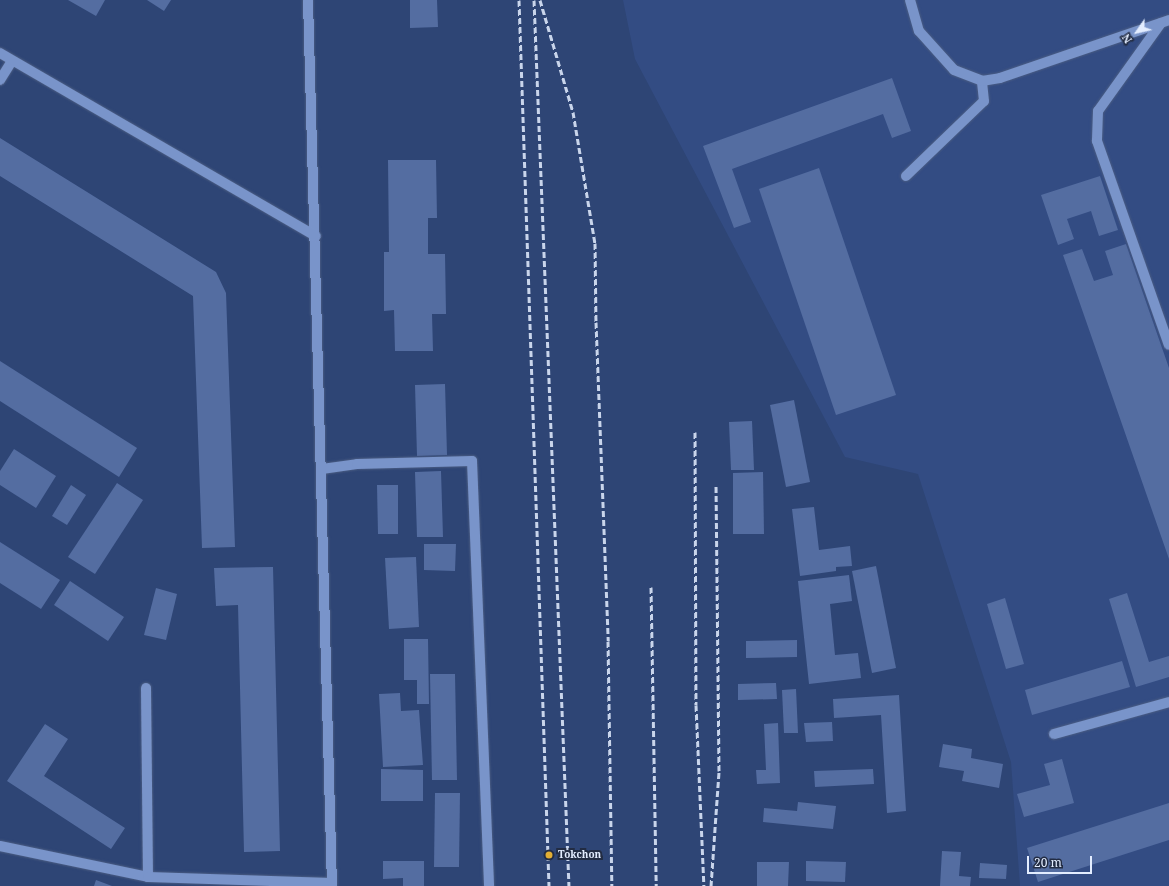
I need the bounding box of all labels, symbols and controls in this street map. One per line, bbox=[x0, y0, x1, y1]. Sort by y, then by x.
north arrow bbox=[1117, 12, 1157, 52]
text: N bbox=[1118, 31, 1135, 47]
scale bar bbox=[1029, 848, 1094, 874]
marker: Tokchon bbox=[543, 849, 555, 861]
place label: Tokchon bbox=[558, 849, 601, 861]
text: 20 m bbox=[1034, 854, 1062, 871]

